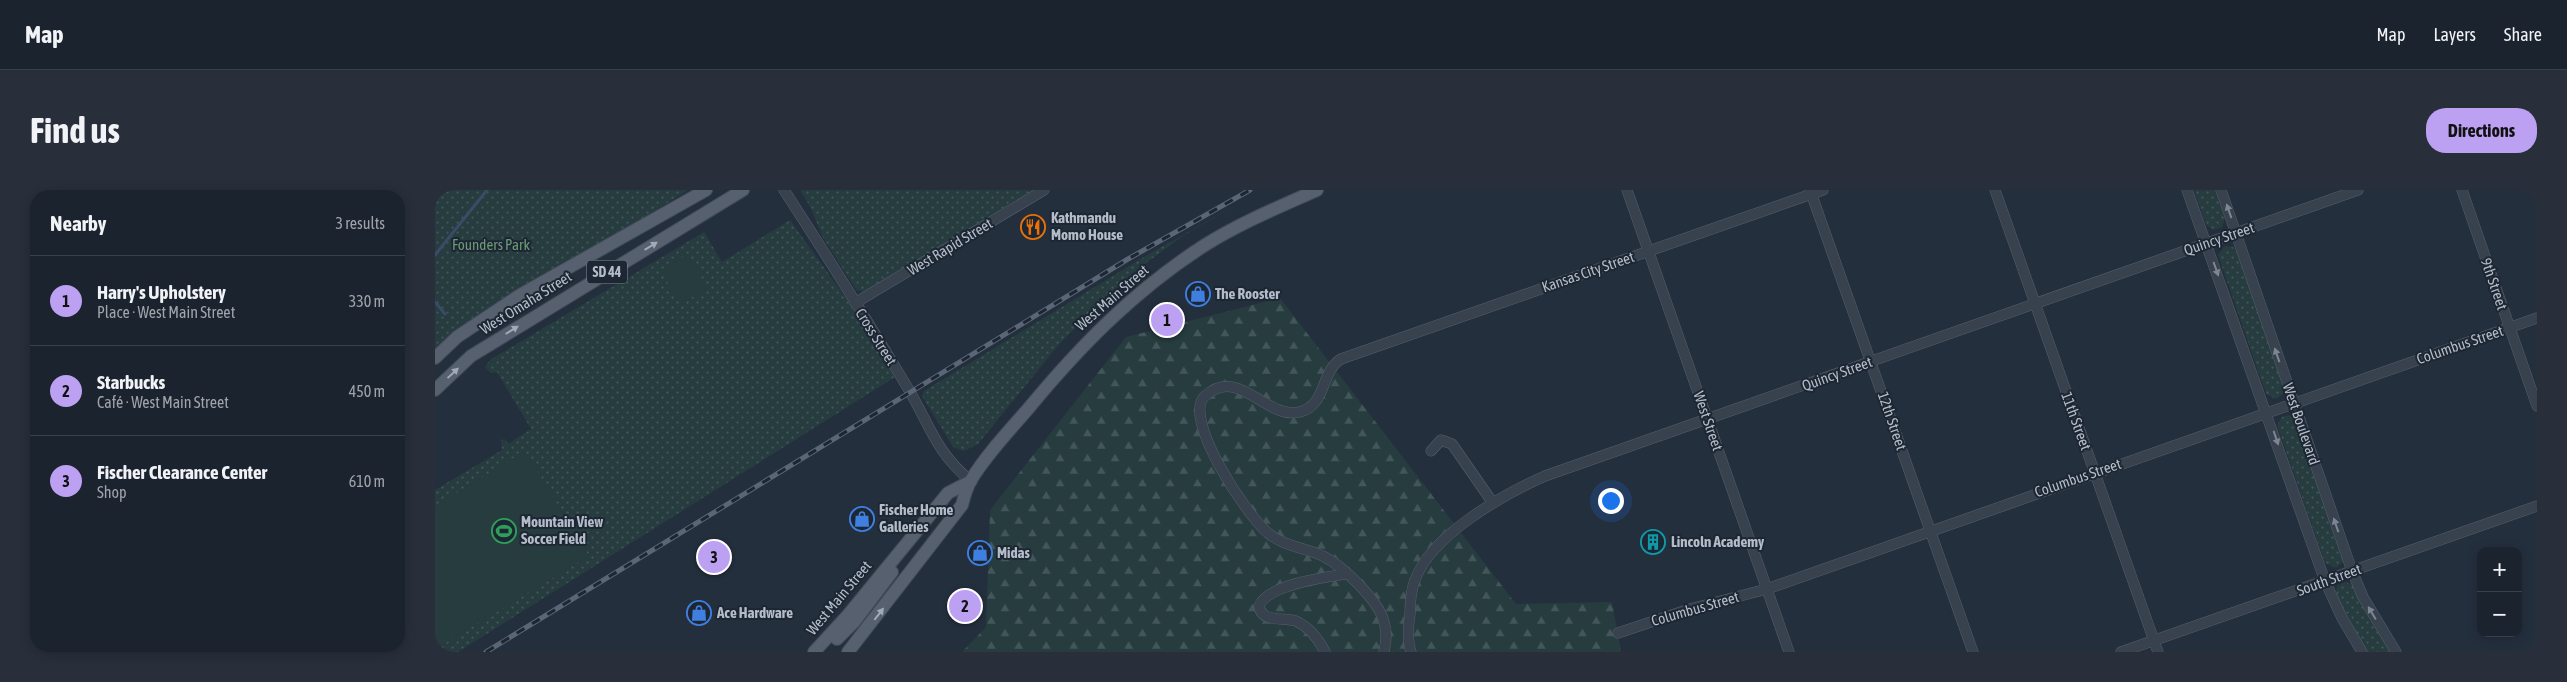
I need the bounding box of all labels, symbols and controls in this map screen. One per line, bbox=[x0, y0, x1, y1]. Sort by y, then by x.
text: Map bbox=[25, 21, 64, 48]
text: Map bbox=[2376, 24, 2405, 45]
text: Layers bbox=[2433, 24, 2476, 45]
text: Share bbox=[2504, 24, 2542, 45]
button: Directions bbox=[2426, 108, 2537, 153]
text: Find us bbox=[30, 110, 120, 150]
one-way arrow bbox=[2224, 204, 2232, 219]
place label: Kathmandu Momo House bbox=[1051, 209, 1123, 243]
text: Nearby bbox=[50, 211, 106, 235]
text: 3 results bbox=[335, 214, 385, 232]
restaurant icon: Kathmandu Momo House bbox=[1020, 214, 1046, 240]
street label: West Rapid Street bbox=[904, 215, 995, 279]
street label: Quincy Street bbox=[2181, 219, 2256, 259]
park label: Founders Park bbox=[452, 236, 530, 253]
one-way arrow bbox=[644, 241, 657, 250]
street label: Kansas City Street bbox=[1539, 248, 1636, 295]
street label: 9th Street bbox=[2478, 256, 2511, 312]
road number: SD 44 bbox=[587, 260, 627, 284]
street label: West Main Street bbox=[1072, 261, 1152, 334]
one-way arrow bbox=[2212, 262, 2220, 277]
street label: West Omaha Street bbox=[477, 268, 575, 338]
text: Harry's Upholstery bbox=[97, 281, 226, 303]
shop icon: The Rooster bbox=[1185, 281, 1211, 307]
place label: The Rooster bbox=[1215, 285, 1280, 302]
text: 1 bbox=[62, 292, 70, 310]
text: 330 m bbox=[349, 292, 385, 310]
pin: 1 bbox=[1151, 301, 1183, 339]
text: Place · West Main Street bbox=[97, 303, 235, 321]
street label: Cross Street bbox=[852, 305, 901, 368]
street label: Columbus Street bbox=[2414, 322, 2505, 367]
one-way arrow bbox=[505, 325, 519, 335]
one-way arrow bbox=[2273, 347, 2281, 362]
street label: Quincy Street bbox=[1799, 353, 1874, 394]
one-way arrow bbox=[447, 367, 459, 379]
text: Starbucks bbox=[97, 371, 165, 393]
street label: West Boulevard bbox=[2280, 381, 2323, 467]
text: 2 bbox=[62, 382, 70, 400]
text: 450 m bbox=[349, 382, 385, 400]
street label: West Street bbox=[1690, 389, 1727, 453]
street label: 12th Street bbox=[1875, 389, 1910, 452]
street label: 11th Street bbox=[2058, 389, 2095, 452]
text: Café · West Main Street bbox=[97, 393, 229, 411]
one-way arrow bbox=[2273, 431, 2280, 446]
street label: Columbus Street bbox=[2032, 455, 2123, 500]
text: Fischer Clearance Center bbox=[97, 461, 267, 483]
text: 3 bbox=[62, 472, 70, 490]
text: 610 m bbox=[349, 472, 385, 490]
text: Shop bbox=[97, 483, 127, 501]
your location bbox=[1598, 488, 1624, 514]
place label: Fischer Home Galleries bbox=[879, 501, 953, 535]
shop icon: Fischer Home Galleries bbox=[849, 506, 875, 532]
place label: Mountain View Soccer Field bbox=[521, 513, 603, 547]
sports icon: Mountain View Soccer Field bbox=[491, 518, 517, 544]
one-way arrow bbox=[2332, 518, 2339, 533]
building icon: Lincoln Academy bbox=[1640, 529, 1666, 555]
place label: Lincoln Academy bbox=[1671, 533, 1765, 550]
pin: 3 bbox=[698, 538, 730, 576]
shop icon: Midas bbox=[967, 540, 993, 566]
place label: Midas bbox=[997, 544, 1031, 561]
map controls bbox=[2477, 547, 2522, 637]
button: + bbox=[2477, 547, 2522, 592]
street label: West Main Street bbox=[803, 557, 875, 638]
street label: South Street bbox=[2294, 560, 2363, 599]
pin: 2 bbox=[949, 587, 981, 625]
street label: Columbus Street bbox=[1649, 588, 1741, 629]
button: − bbox=[2477, 592, 2522, 637]
shop icon: Ace Hardware bbox=[686, 600, 712, 626]
place label: Ace Hardware bbox=[716, 604, 793, 621]
one-way arrow bbox=[2368, 605, 2376, 620]
one-way arrow bbox=[874, 607, 884, 621]

